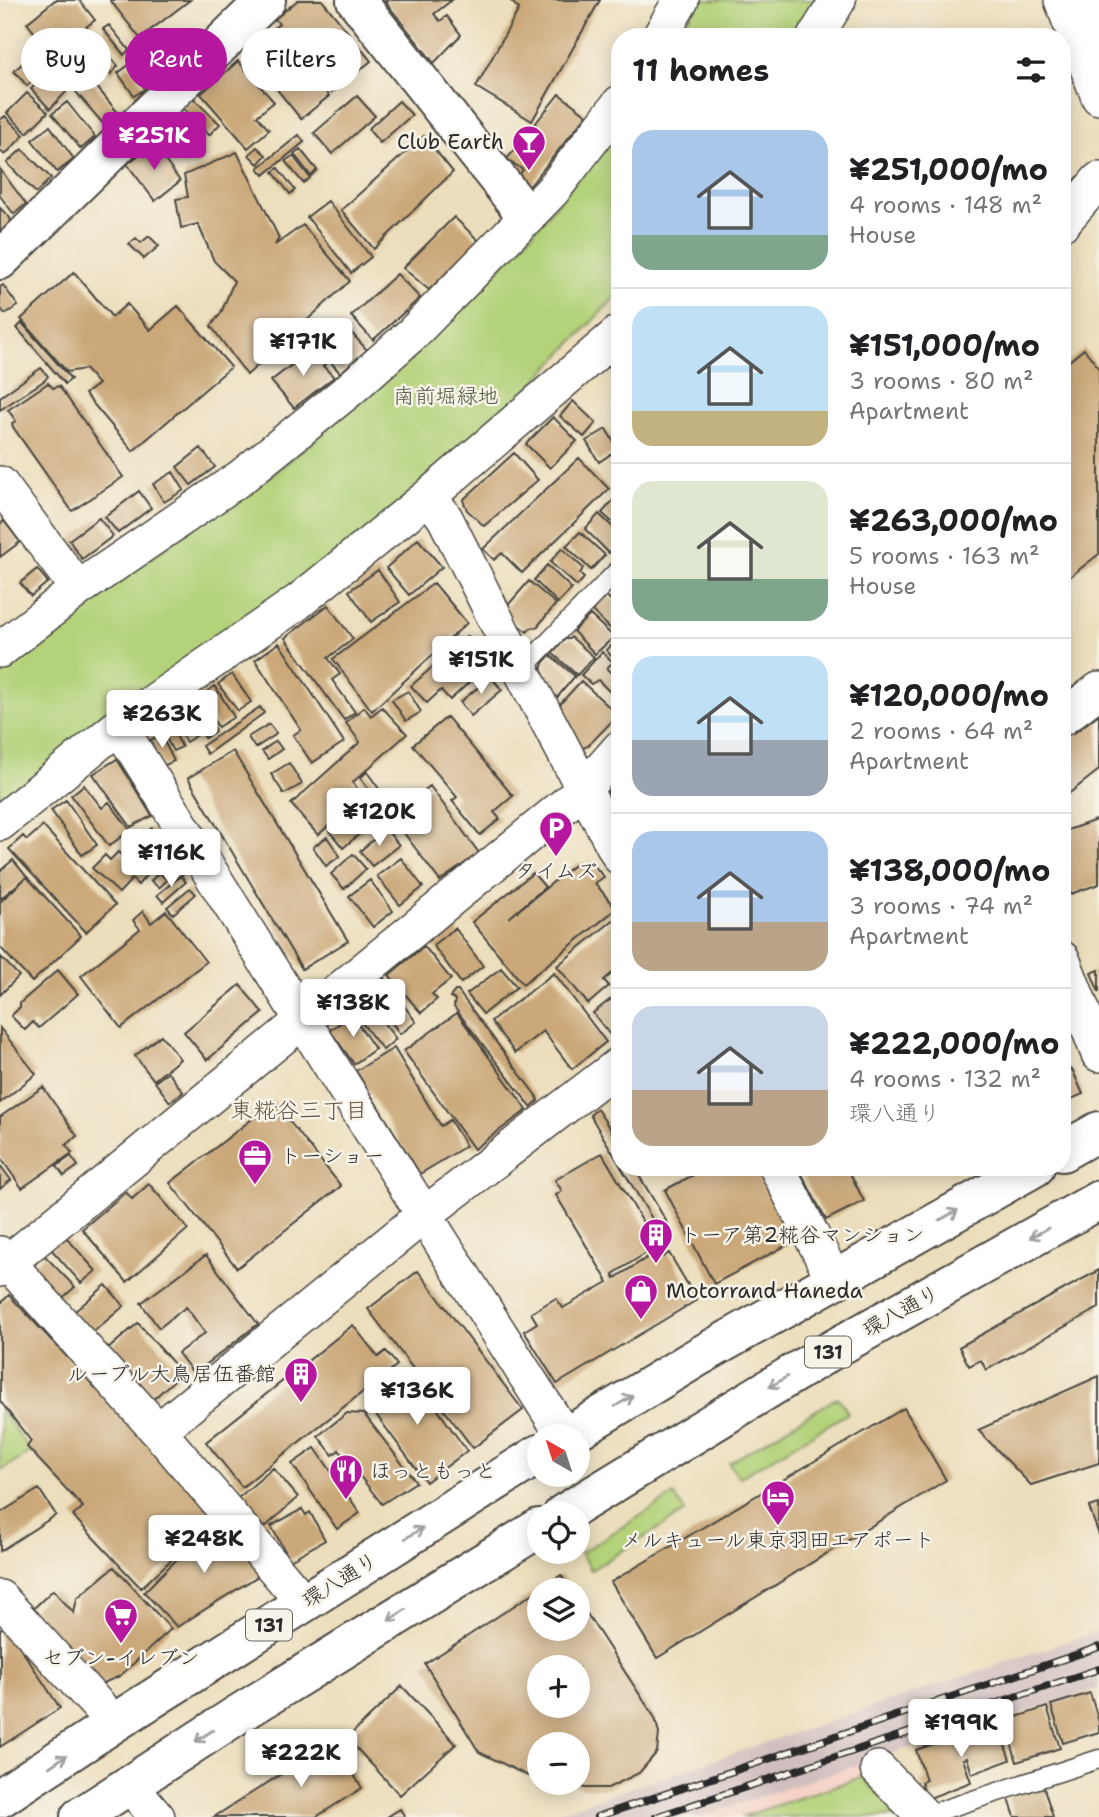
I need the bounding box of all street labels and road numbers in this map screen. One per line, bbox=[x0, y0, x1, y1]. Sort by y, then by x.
street label: 環八通り bbox=[857, 1278, 945, 1344]
road number: 131 bbox=[805, 1336, 851, 1368]
street label: 環八通り bbox=[297, 1546, 383, 1614]
road number: 131 bbox=[246, 1610, 292, 1640]

